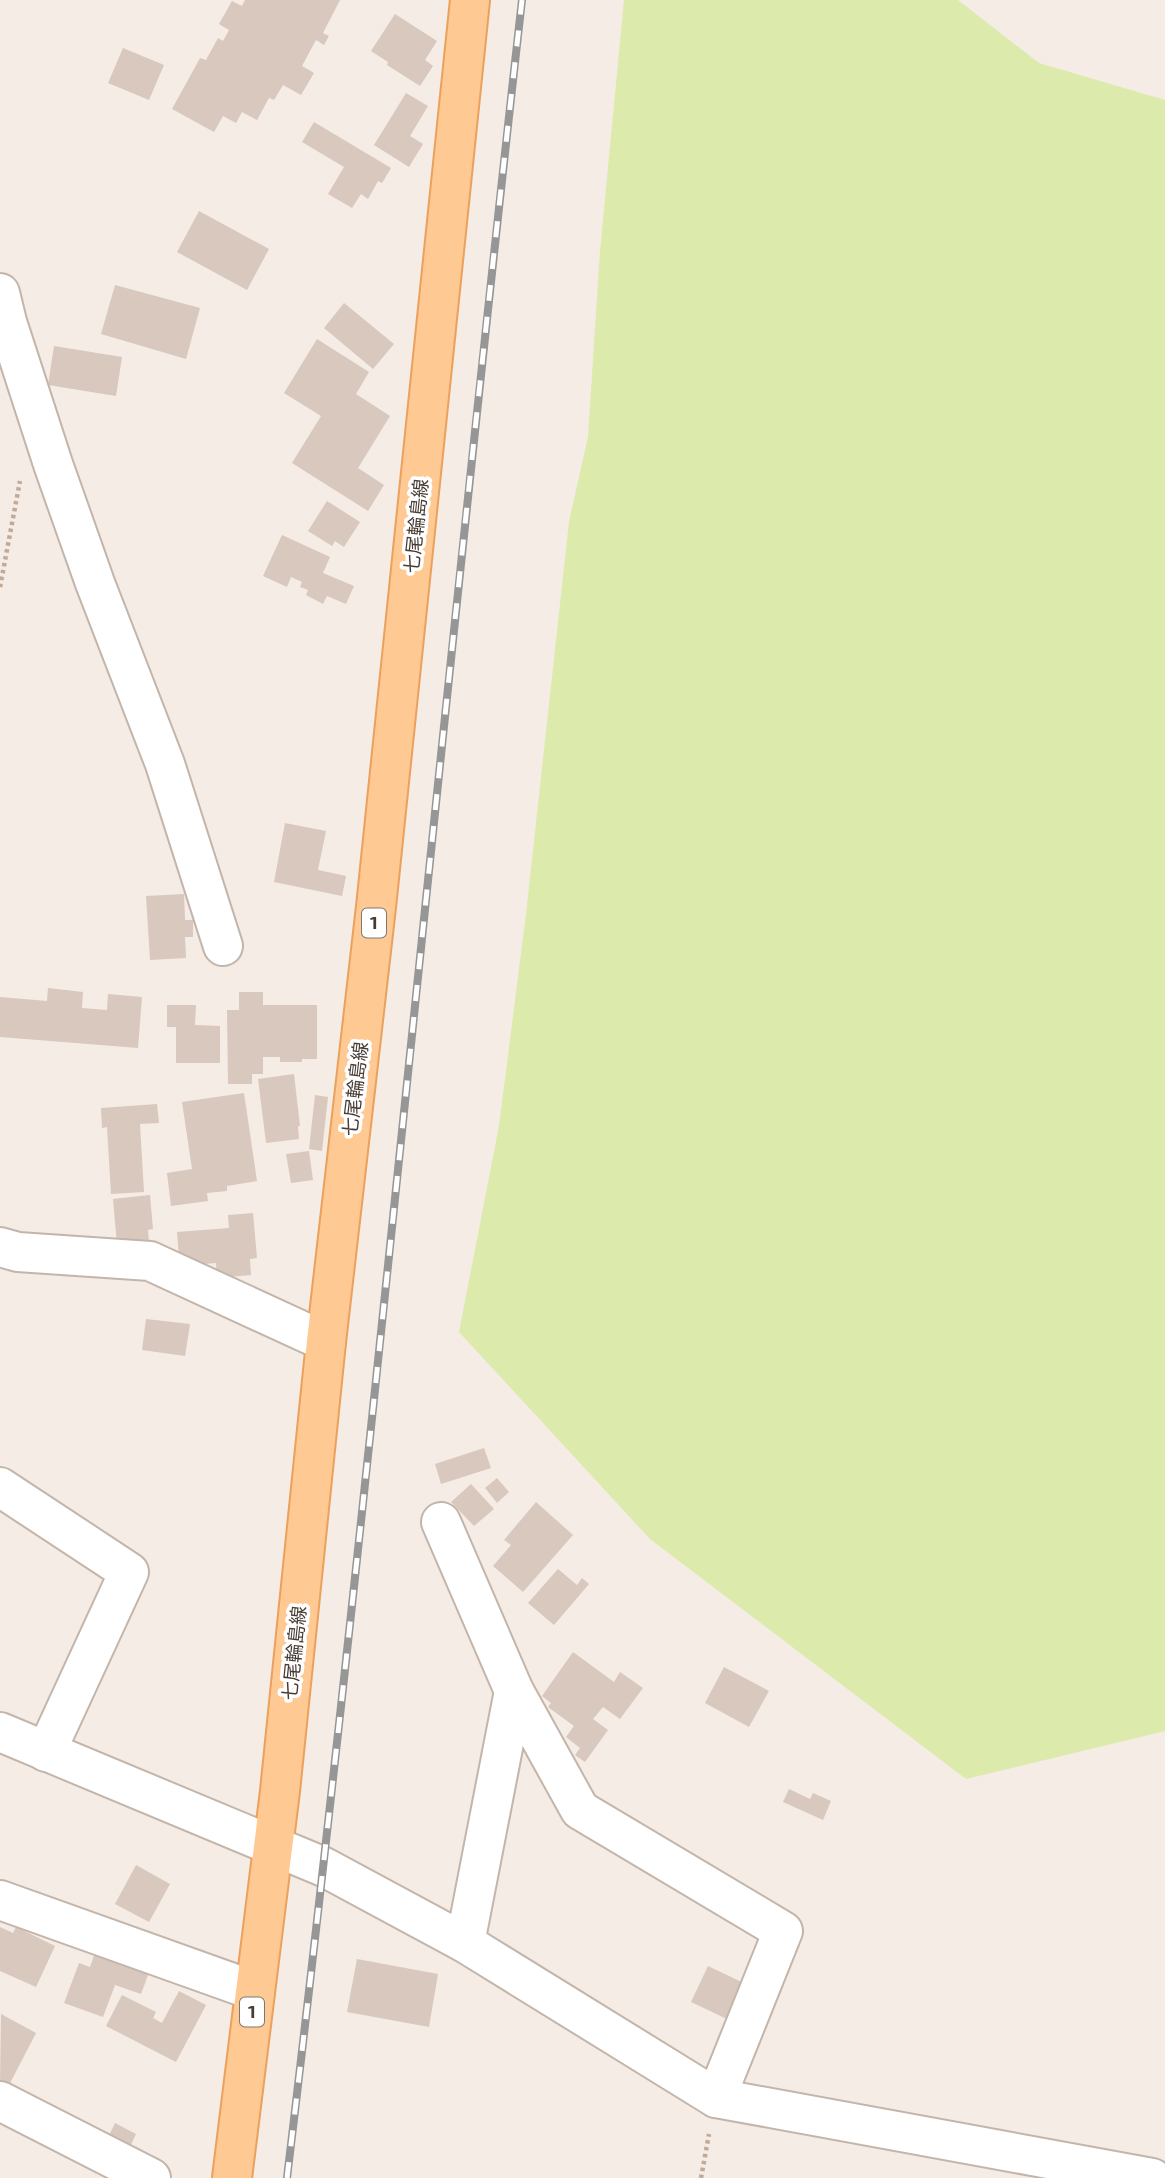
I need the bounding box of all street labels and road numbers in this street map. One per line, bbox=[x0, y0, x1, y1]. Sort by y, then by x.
street label: 七尾輪島線 bbox=[399, 477, 432, 574]
road number: 1 bbox=[362, 908, 386, 938]
street label: 七尾輪島線 bbox=[337, 1040, 372, 1137]
street label: 七尾輪島線 bbox=[277, 1604, 310, 1701]
road number: 1 bbox=[240, 1998, 264, 2026]

